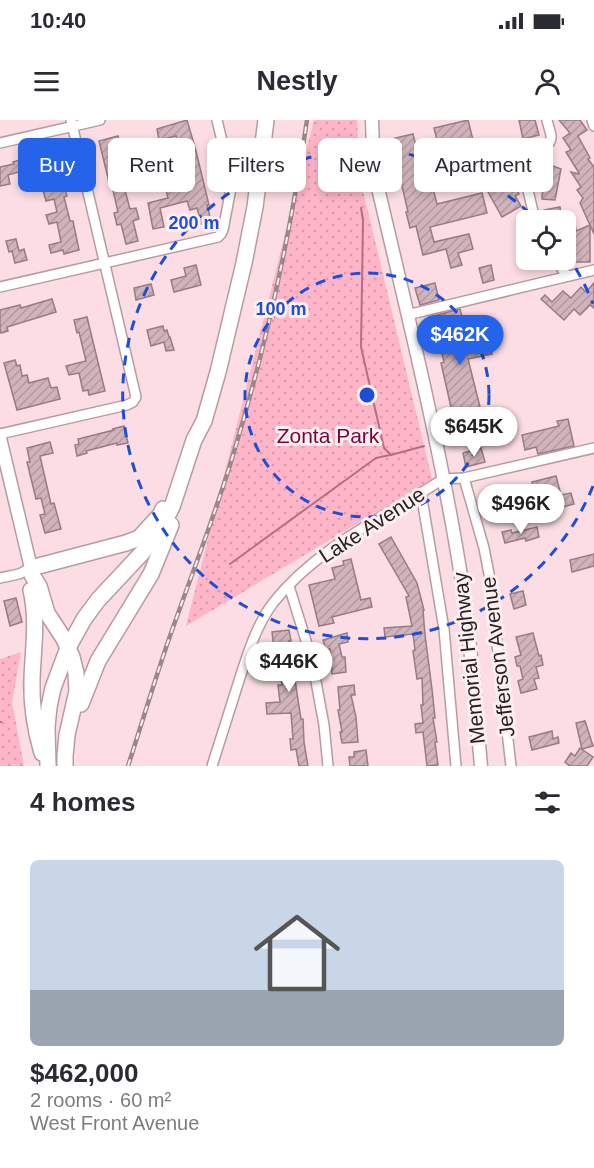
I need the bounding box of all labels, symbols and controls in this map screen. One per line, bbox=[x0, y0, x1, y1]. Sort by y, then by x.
text: 10:40 bbox=[30, 8, 86, 33]
icon: menu bbox=[30, 65, 63, 98]
icon: person bbox=[531, 65, 564, 98]
text: Nestly bbox=[256, 66, 338, 96]
chip: Buy bbox=[18, 138, 96, 192]
chip: Rent bbox=[108, 138, 195, 192]
chip: Filters bbox=[207, 138, 306, 192]
chip: New bbox=[318, 138, 402, 192]
chip: Apartment bbox=[414, 138, 553, 192]
map controls bbox=[516, 210, 576, 270]
button: locate bbox=[516, 210, 576, 270]
text: 200 m bbox=[168, 213, 220, 233]
text: 100 m bbox=[255, 299, 307, 319]
pin: $462K bbox=[418, 315, 502, 366]
text: $462K bbox=[431, 323, 489, 345]
centre of rings bbox=[357, 385, 377, 405]
pin: $645K bbox=[432, 407, 516, 458]
text: $645K bbox=[445, 415, 503, 437]
park label: Zonta Park bbox=[277, 424, 380, 447]
street label: Lake Avenue bbox=[315, 482, 429, 567]
pin: $496K bbox=[479, 484, 563, 535]
text: $496K bbox=[492, 492, 550, 514]
street label: Memorial Highway bbox=[448, 570, 489, 745]
street label: Jefferson Avenue bbox=[476, 575, 519, 739]
pin: $446K bbox=[247, 642, 331, 693]
text: $446K bbox=[260, 650, 318, 672]
icon: filters bbox=[531, 786, 564, 819]
text: 4 homes bbox=[30, 787, 136, 817]
icon: home bbox=[243, 899, 351, 1007]
text: $462,000 bbox=[30, 1058, 138, 1088]
text: 2 rooms · 60 m² bbox=[30, 1089, 171, 1111]
text: West Front Avenue bbox=[30, 1112, 199, 1134]

